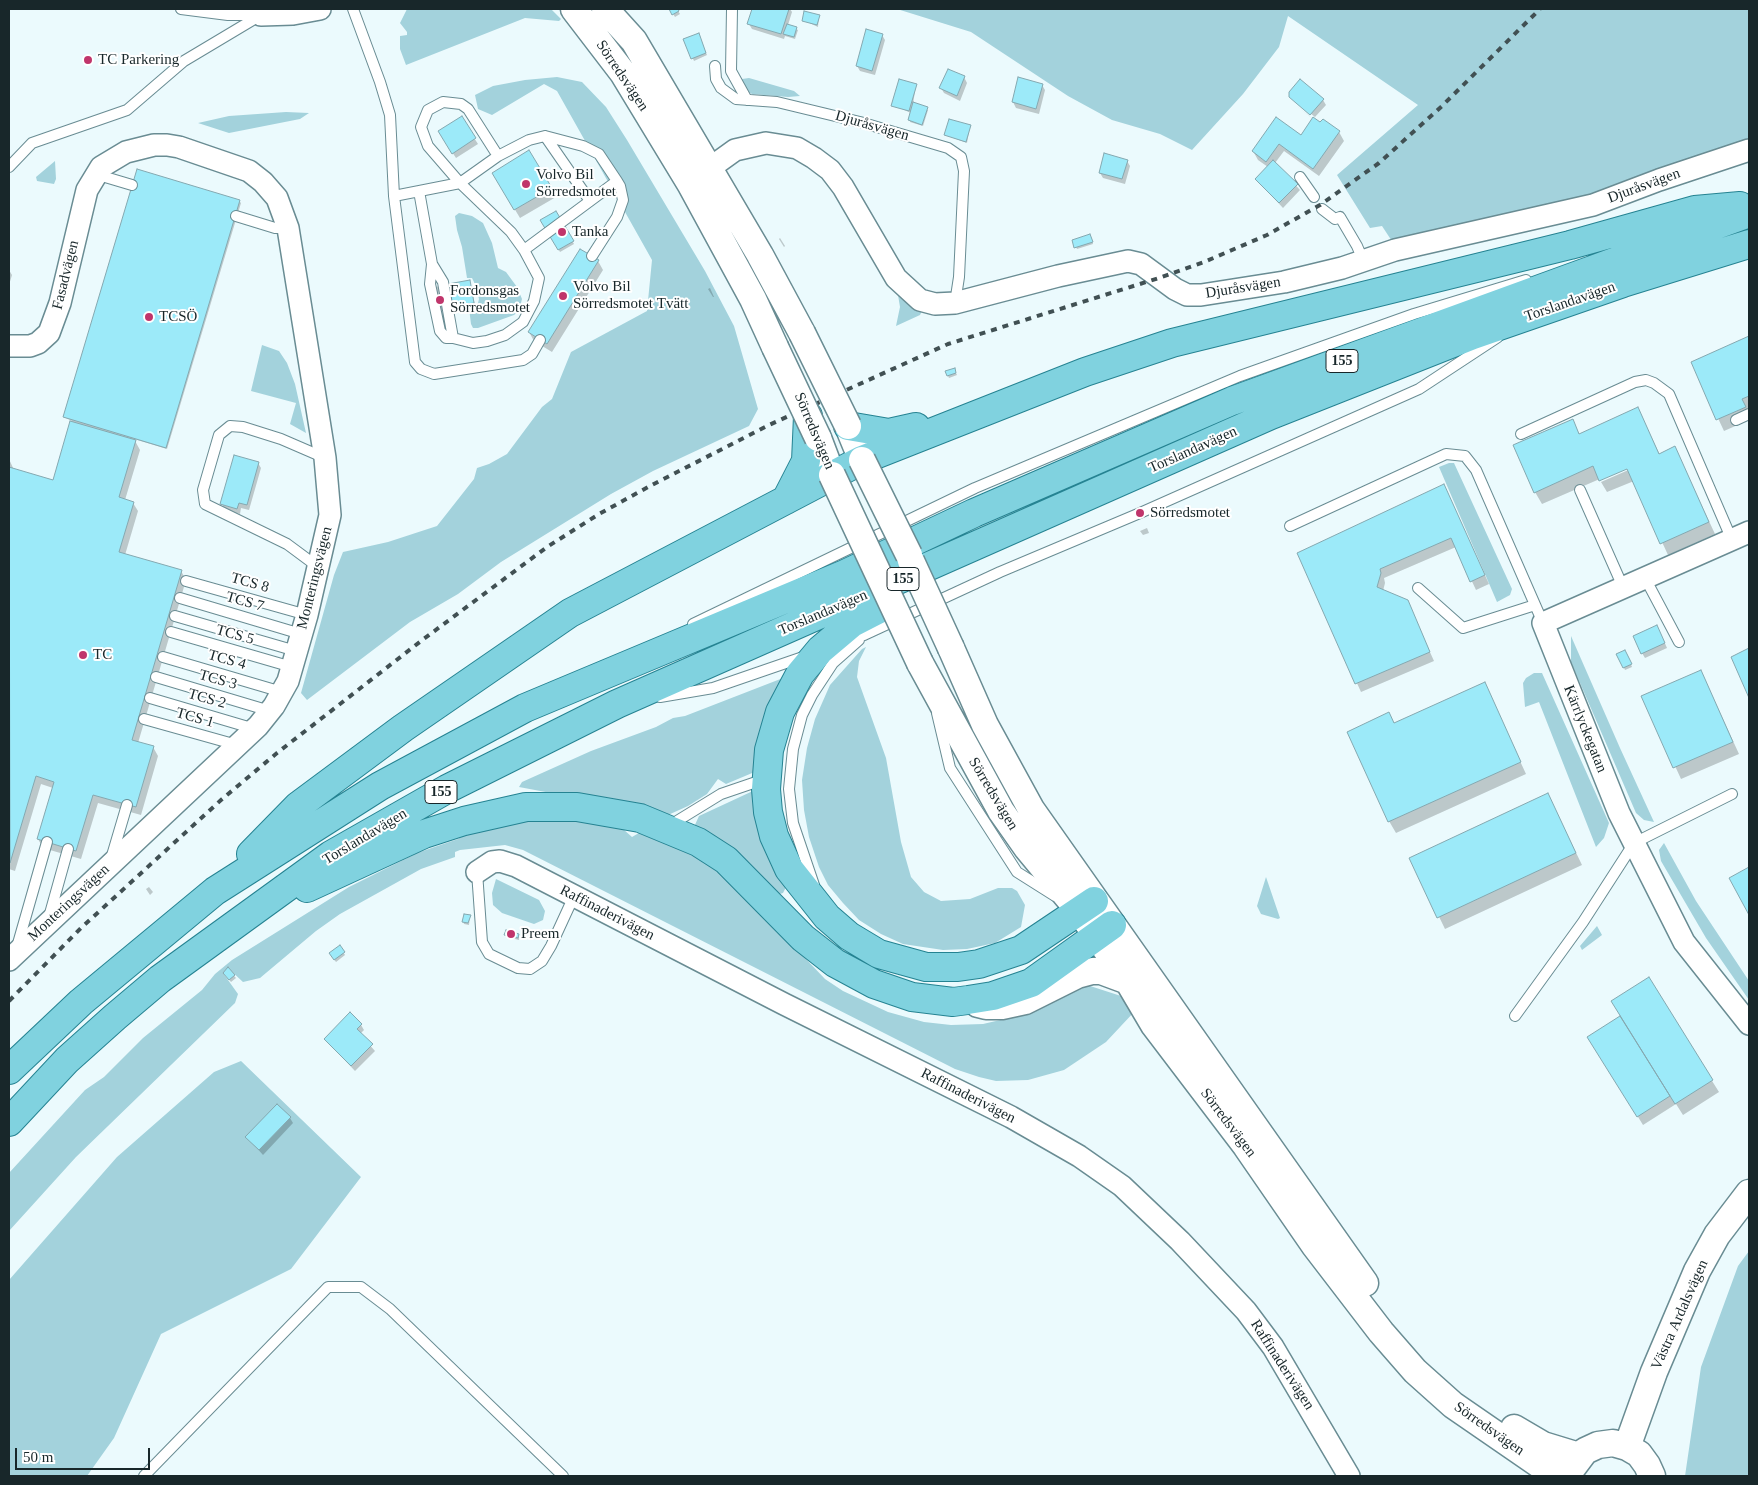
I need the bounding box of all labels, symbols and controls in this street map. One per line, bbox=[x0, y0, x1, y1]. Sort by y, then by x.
street label: Sörredsvägen bbox=[592, 37, 652, 115]
place label: TC Parkering bbox=[98, 51, 179, 69]
marker: TC Parkering bbox=[82, 54, 94, 66]
street label: Djuråsvägen bbox=[833, 107, 911, 145]
street label: Djuråsvägen bbox=[1605, 165, 1683, 207]
place label: Volvo Bil Sörredsmotet bbox=[536, 166, 616, 201]
marker: Volvo Bil Sörredsmotet bbox=[520, 178, 532, 190]
place label: Tanka bbox=[572, 223, 608, 241]
marker: Tanka bbox=[556, 226, 568, 238]
street label: Fasadvägen bbox=[49, 238, 83, 312]
street label: Djuråsvägen bbox=[1204, 273, 1282, 303]
place label: Volvo Bil Sörredsmotet Tvätt bbox=[573, 278, 688, 313]
street label: Torslandavägen bbox=[1522, 278, 1618, 326]
place label: Fordonsgas Sörredsmotet bbox=[450, 282, 530, 317]
marker: Volvo Bil Sörredsmotet Tvätt bbox=[557, 290, 569, 302]
marker: Fordonsgas Sörredsmotet bbox=[434, 294, 446, 306]
place label: TCSÖ bbox=[159, 308, 197, 326]
marker: TCSÖ bbox=[143, 311, 155, 323]
road number: 155 bbox=[1326, 350, 1358, 372]
street label: Sörredsvägen bbox=[790, 390, 838, 472]
street label: Torslandavägen bbox=[1146, 423, 1240, 477]
place label: Sörredsmotet bbox=[1150, 504, 1230, 522]
marker: Sörredsmotet bbox=[1134, 507, 1146, 519]
street label: Monteringsvägen bbox=[294, 525, 336, 631]
road number: 155 bbox=[887, 568, 919, 590]
street label: TCS 8 bbox=[229, 569, 271, 597]
street label: Torslandavägen bbox=[776, 586, 870, 640]
street label: TCS 7 bbox=[224, 588, 266, 616]
street label: TCS 5 bbox=[214, 621, 256, 649]
place label: TC bbox=[93, 646, 112, 664]
street label: TCS 4 bbox=[206, 646, 248, 674]
marker: TC bbox=[77, 649, 89, 661]
street label: TCS 3 bbox=[197, 666, 239, 694]
street label: Kärrlyckegatan bbox=[1559, 683, 1611, 775]
street label: TCS 2 bbox=[186, 685, 228, 713]
street label: TCS 1 bbox=[174, 704, 216, 732]
street label: Sörredsvägen bbox=[964, 754, 1022, 834]
road number: 155 bbox=[425, 780, 457, 804]
street label: Torslandavägen bbox=[320, 805, 410, 869]
street label: Monteringsvägen bbox=[24, 861, 114, 945]
street label: Raffinaderivägen bbox=[557, 881, 657, 945]
place label: Preem bbox=[521, 925, 559, 943]
marker: Preem bbox=[505, 928, 517, 940]
street label: Raffinaderivägen bbox=[918, 1064, 1018, 1128]
street label: Sörredsvägen bbox=[1196, 1085, 1260, 1161]
street label: Västra Ardalsvägen bbox=[1648, 1257, 1712, 1373]
street label: Raffinaderivägen bbox=[1246, 1317, 1318, 1413]
street label: Sörredsvägen bbox=[1450, 1398, 1528, 1460]
scale bar bbox=[18, 1438, 152, 1470]
text: 50 m bbox=[23, 1449, 53, 1465]

